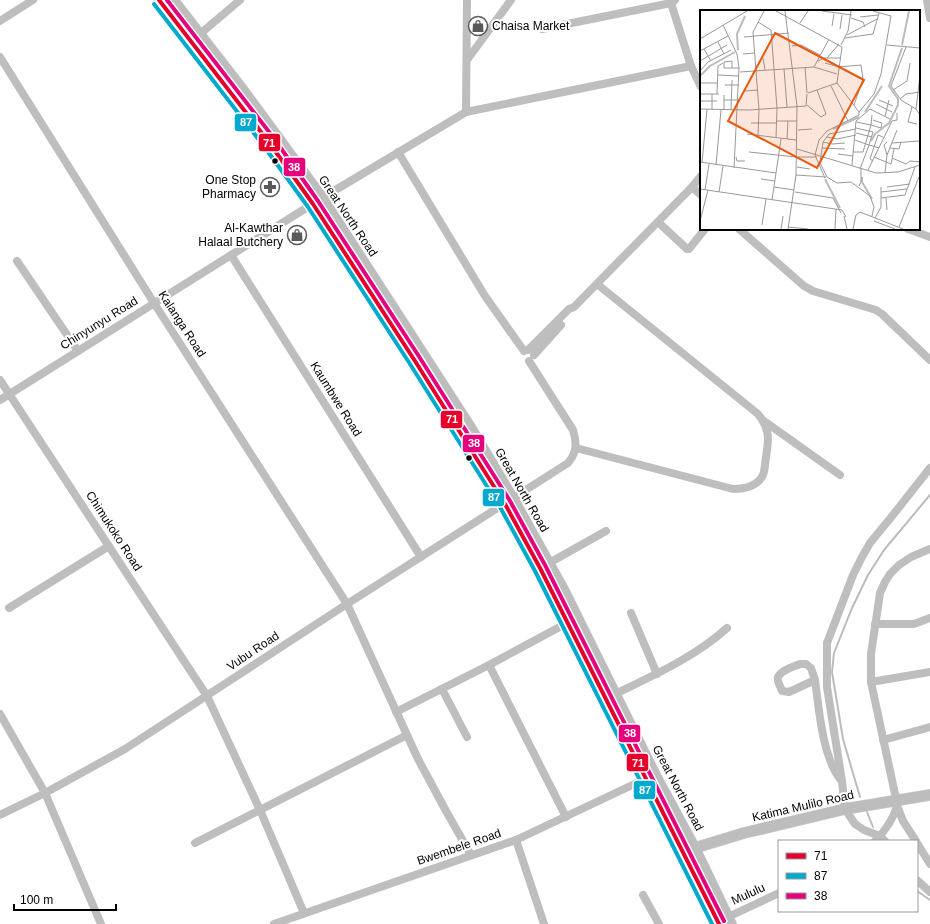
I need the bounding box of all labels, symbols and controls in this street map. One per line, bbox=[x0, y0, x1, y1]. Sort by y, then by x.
inset map bbox=[700, 10, 920, 230]
shop icon: Chaisa Market bbox=[467, 15, 489, 37]
place label: Chaisa Market bbox=[492, 19, 570, 33]
line badge: 87 bbox=[234, 113, 257, 132]
text: 87 bbox=[240, 116, 252, 128]
line badge: 71 bbox=[258, 133, 281, 152]
text: 71 bbox=[263, 137, 275, 149]
unlabelled marker bbox=[270, 156, 280, 166]
line badge: 38 bbox=[283, 157, 306, 177]
text: 38 bbox=[288, 161, 300, 173]
place label: One Stop Pharmacy bbox=[202, 173, 256, 201]
street label: Great North Road bbox=[316, 173, 380, 259]
pharmacy icon: One Stop Pharmacy bbox=[259, 176, 281, 198]
place label: Al-Kawthar Halaal Butchery bbox=[198, 221, 283, 249]
shop icon: Al-Kawthar Halaal Butchery bbox=[286, 224, 308, 246]
street label: Kalanga Road bbox=[155, 288, 209, 360]
street label: Chinyunyu Road bbox=[58, 294, 140, 352]
street label: Kaumbwe Road bbox=[307, 359, 365, 439]
line badge: 71 bbox=[440, 410, 463, 429]
text: 71 bbox=[446, 413, 458, 425]
line badge: 38 bbox=[462, 434, 485, 453]
text: 38 bbox=[468, 437, 480, 449]
street label: Great North Road bbox=[492, 445, 552, 535]
unlabelled marker bbox=[464, 453, 474, 463]
line badge: 87 bbox=[482, 488, 505, 507]
street label: Chimukoko Road bbox=[83, 489, 145, 573]
text: 87 bbox=[488, 491, 500, 503]
street label: Vubu Road bbox=[224, 629, 282, 673]
line badge: 38 bbox=[618, 724, 641, 743]
text: 38 bbox=[624, 727, 636, 739]
street label: Great North Road bbox=[650, 743, 706, 833]
line badge: 71 bbox=[626, 753, 649, 772]
text: 71 bbox=[632, 757, 644, 769]
line badge: 87 bbox=[633, 780, 656, 800]
text: 87 bbox=[639, 784, 651, 796]
street label: Katima Mulilo Road bbox=[751, 787, 855, 825]
street label: Bwembele Road bbox=[415, 826, 503, 868]
legend bbox=[778, 840, 918, 912]
text: 71 bbox=[814, 849, 828, 863]
text: 87 bbox=[814, 869, 828, 883]
street label: Mululu bbox=[729, 880, 767, 908]
scale bar bbox=[14, 886, 116, 912]
text: 38 bbox=[814, 889, 828, 903]
text: 100 m bbox=[20, 893, 53, 907]

